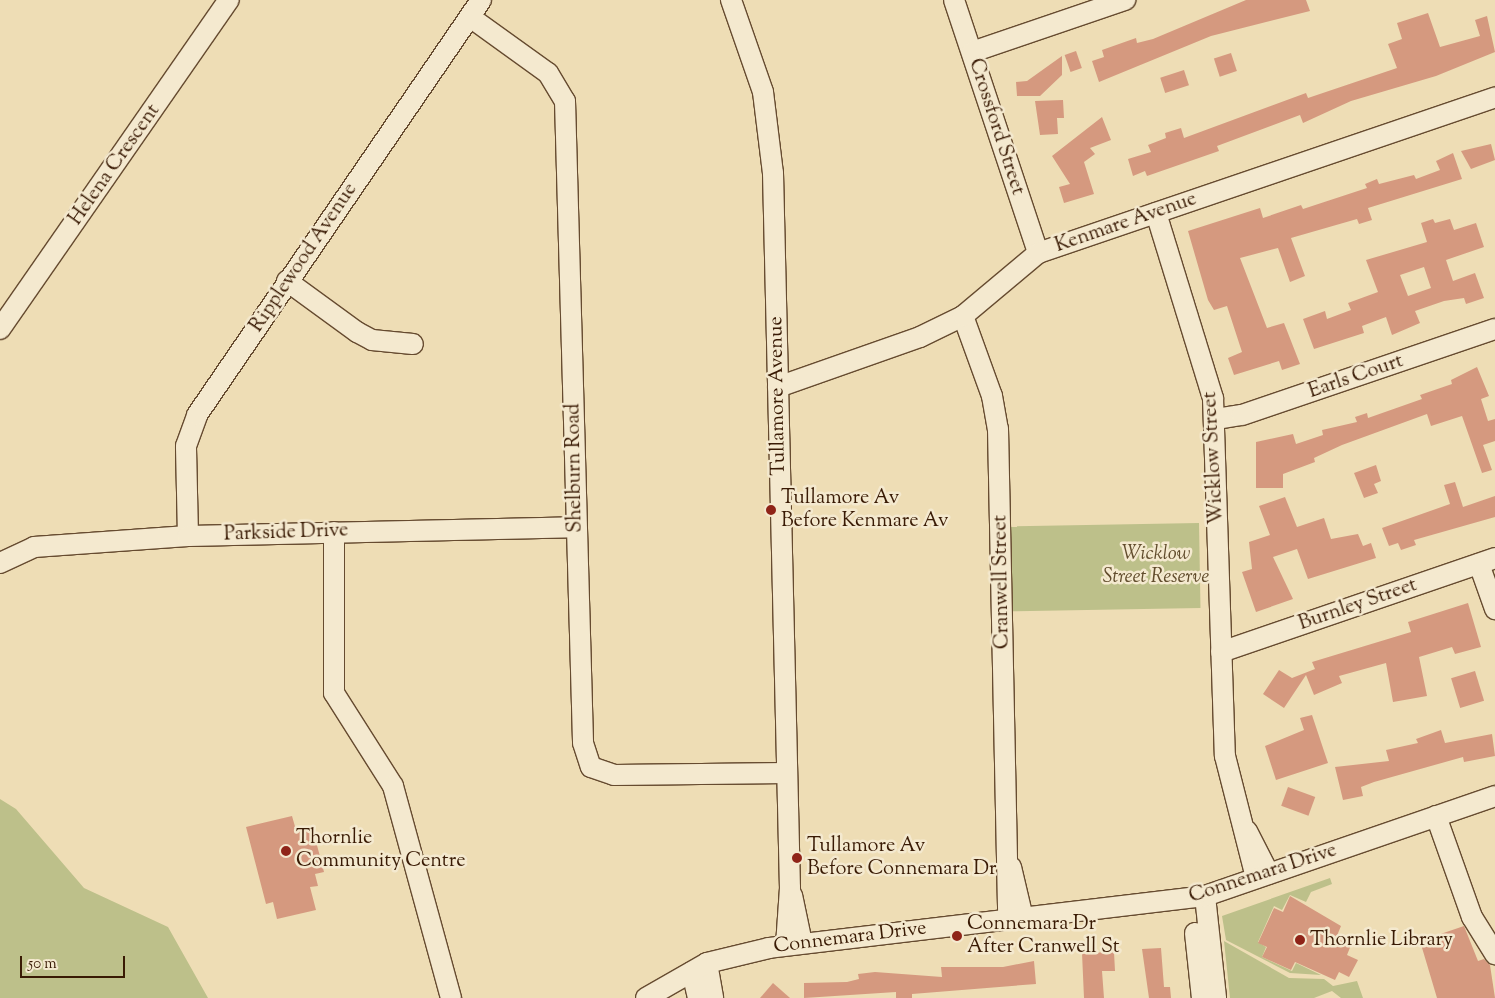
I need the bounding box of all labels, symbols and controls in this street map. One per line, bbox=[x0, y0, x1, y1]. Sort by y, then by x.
street label: Crossford Street bbox=[963, 56, 1029, 198]
street label: Helena Crescent bbox=[64, 100, 166, 230]
street label: Ripplewood Avenue bbox=[245, 179, 363, 337]
street label: Kenmare Avenue bbox=[1052, 188, 1200, 258]
street label: Tullamore Avenue bbox=[765, 316, 791, 476]
street label: Earls Court bbox=[1306, 350, 1406, 404]
street label: Wicklow Street bbox=[1199, 391, 1229, 525]
street label: Shelburn Road bbox=[562, 403, 588, 533]
place label: Tullamore Av Before Kenmare Av bbox=[781, 486, 948, 533]
marker: Tullamore Av Before Kenmare Av bbox=[765, 504, 777, 516]
street label: Cranwell Street bbox=[989, 515, 1015, 649]
street label: Parkside Drive bbox=[223, 519, 349, 547]
park label: Wicklow Street Reserve bbox=[1103, 543, 1209, 590]
street label: Burnley Street bbox=[1296, 574, 1420, 636]
place label: Thornlie Community Centre bbox=[296, 827, 466, 874]
place label: Tullamore Av Before Connemara Dr bbox=[807, 834, 996, 881]
street label: Connemara Drive bbox=[1186, 839, 1340, 909]
marker: Thornlie Community Centre bbox=[280, 845, 292, 857]
marker: Tullamore Av Before Connemara Dr bbox=[791, 852, 803, 864]
place label: Connemara Dr After Cranwell St bbox=[967, 912, 1120, 959]
street label: Connemara Drive bbox=[772, 917, 928, 959]
place label: Thornlie Library bbox=[1310, 928, 1453, 952]
marker: Connemara Dr After Cranwell St bbox=[951, 930, 963, 942]
marker: Thornlie Library bbox=[1294, 934, 1306, 946]
scale bar bbox=[22, 946, 128, 978]
text: 50 m bbox=[28, 954, 57, 975]

